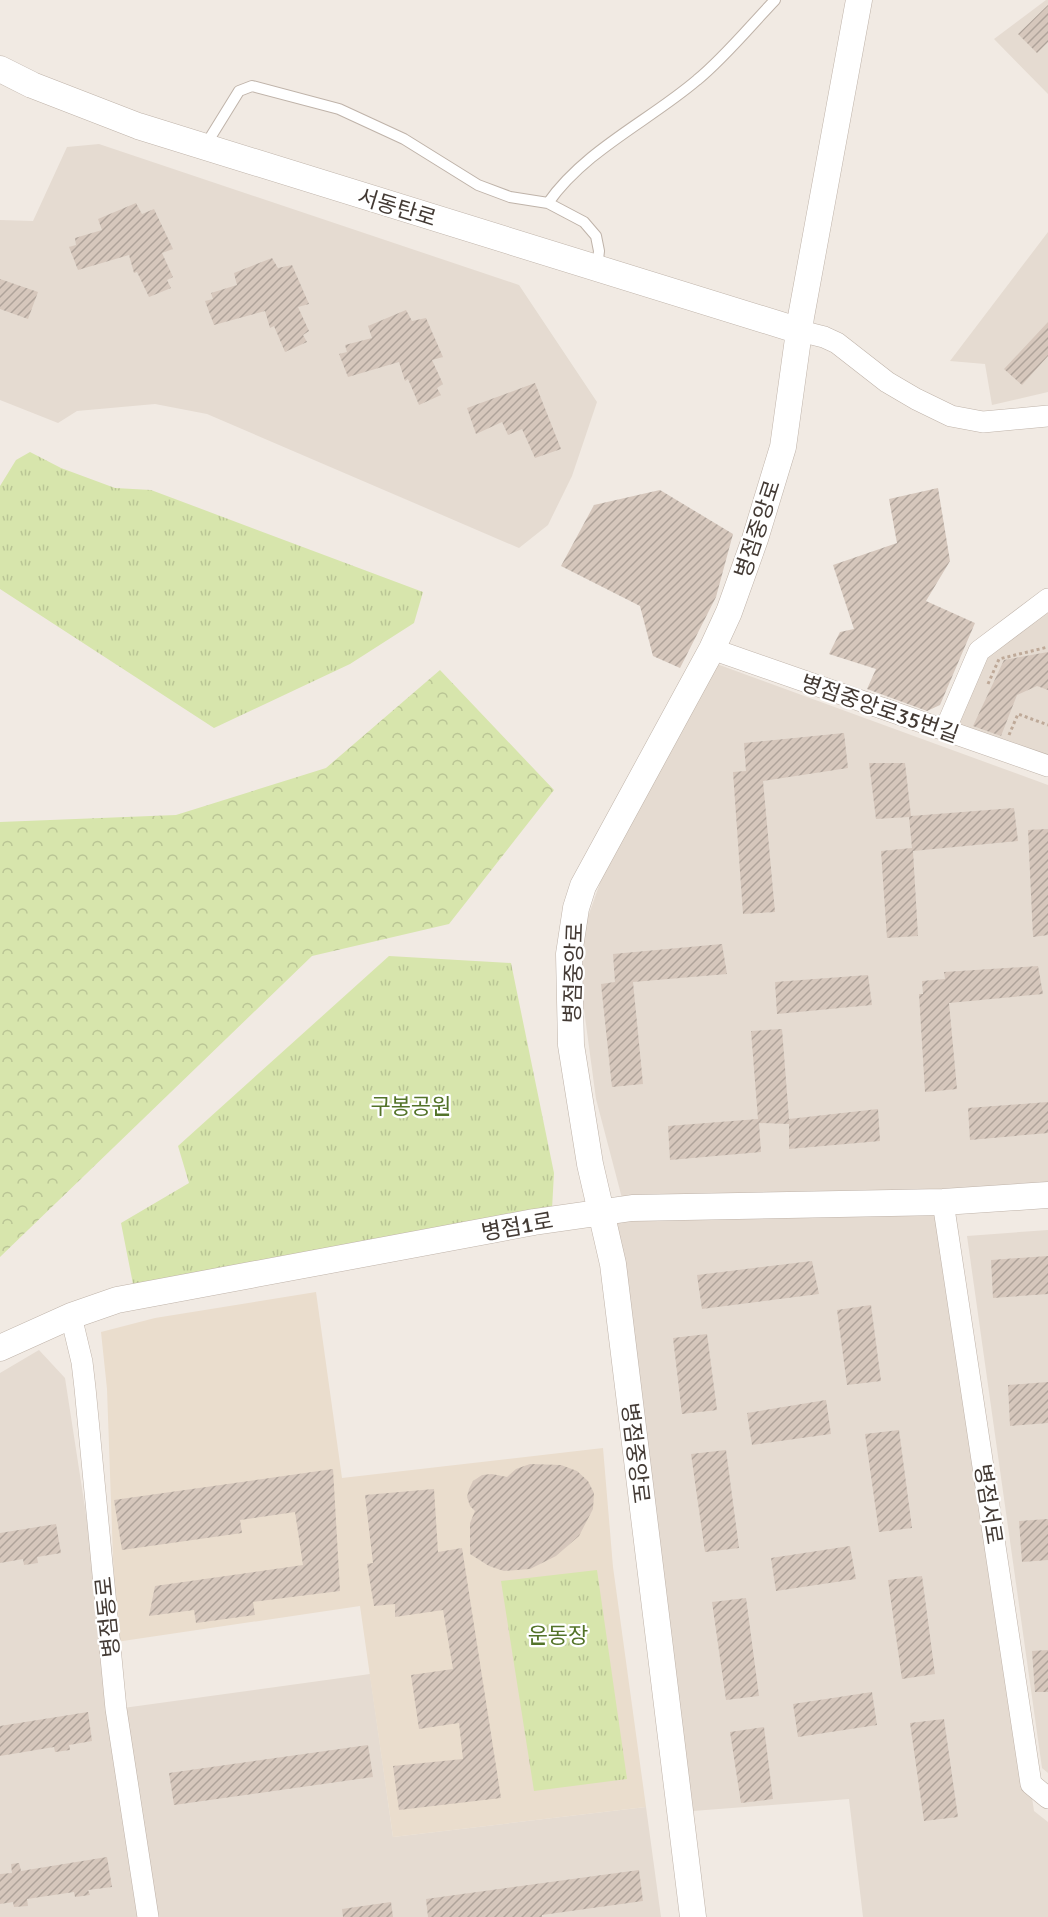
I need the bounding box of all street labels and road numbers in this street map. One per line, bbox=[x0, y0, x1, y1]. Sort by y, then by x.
street label: 서동탄로 bbox=[354, 183, 440, 232]
street label: 병점중앙로 bbox=[729, 477, 786, 581]
street label: 병점중앙로35번길 bbox=[797, 669, 962, 748]
street label: 병점중앙로 bbox=[558, 922, 589, 1024]
street label: 병점1로 bbox=[479, 1207, 555, 1246]
street label: 병점중앙로 bbox=[616, 1401, 655, 1505]
street label: 병점서로 bbox=[969, 1462, 1008, 1546]
street label: 병점동로 bbox=[90, 1575, 125, 1659]

